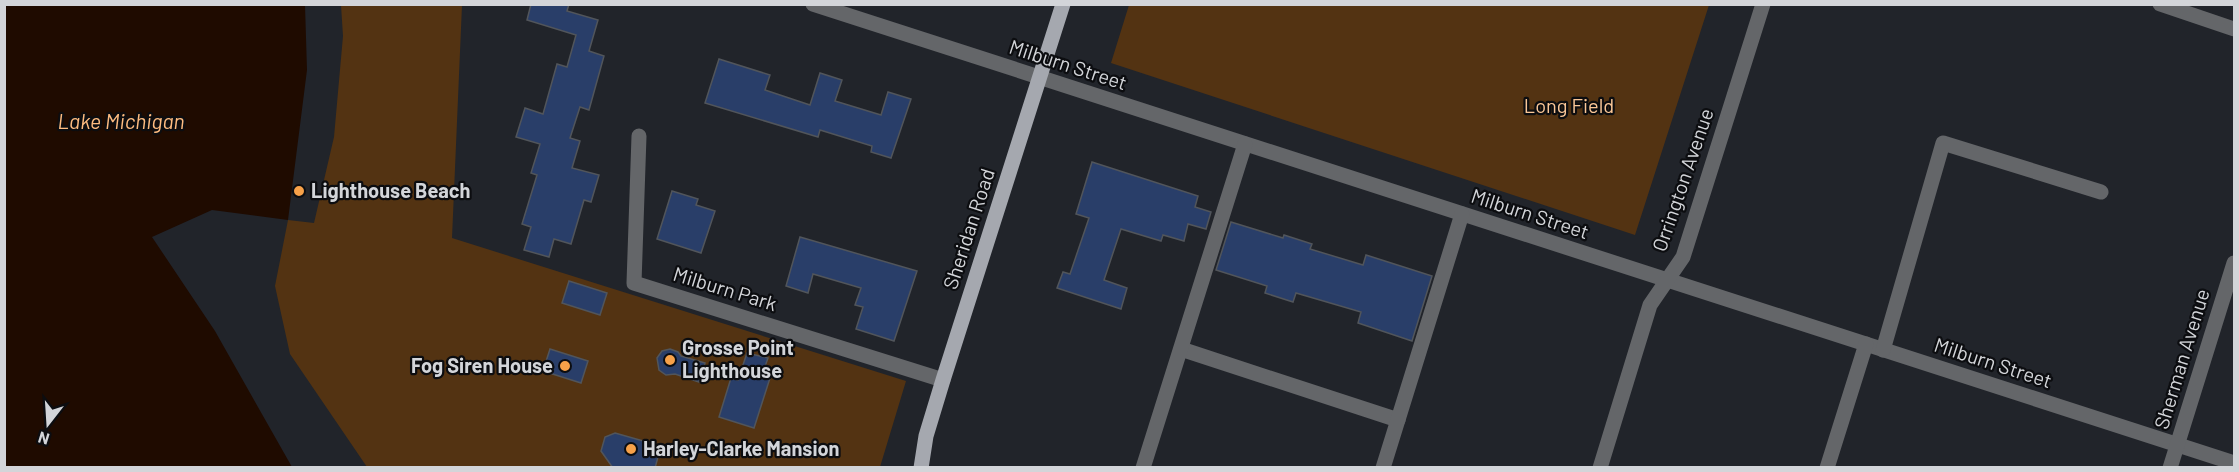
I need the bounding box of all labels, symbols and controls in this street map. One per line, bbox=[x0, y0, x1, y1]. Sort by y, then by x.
street label: Milburn Street bbox=[1006, 34, 1130, 94]
park label: Long Field bbox=[1524, 93, 1614, 117]
street label: Orrington Avenue bbox=[1646, 105, 1718, 254]
water label: Lake Michigan bbox=[58, 108, 185, 133]
street label: Sheridan Road bbox=[937, 165, 999, 292]
place label: Lighthouse Beach bbox=[311, 178, 471, 202]
street label: Milburn Street bbox=[1468, 183, 1592, 243]
marker: Lighthouse Beach bbox=[292, 184, 306, 198]
street label: Milburn Park bbox=[671, 261, 780, 315]
street label: Sherman Avenue bbox=[2148, 286, 2214, 432]
street label: Milburn Street bbox=[1931, 332, 2055, 392]
place label: Grosse Point Lighthouse bbox=[682, 335, 794, 382]
place label: Fog Siren House bbox=[411, 353, 553, 377]
marker: Grosse Point Lighthouse bbox=[663, 353, 677, 367]
marker: Fog Siren House bbox=[558, 359, 572, 373]
north arrow bbox=[18, 394, 78, 454]
text: N bbox=[36, 428, 51, 449]
place label: Harley-Clarke Mansion bbox=[643, 436, 840, 460]
marker: Harley-Clarke Mansion bbox=[624, 442, 638, 456]

